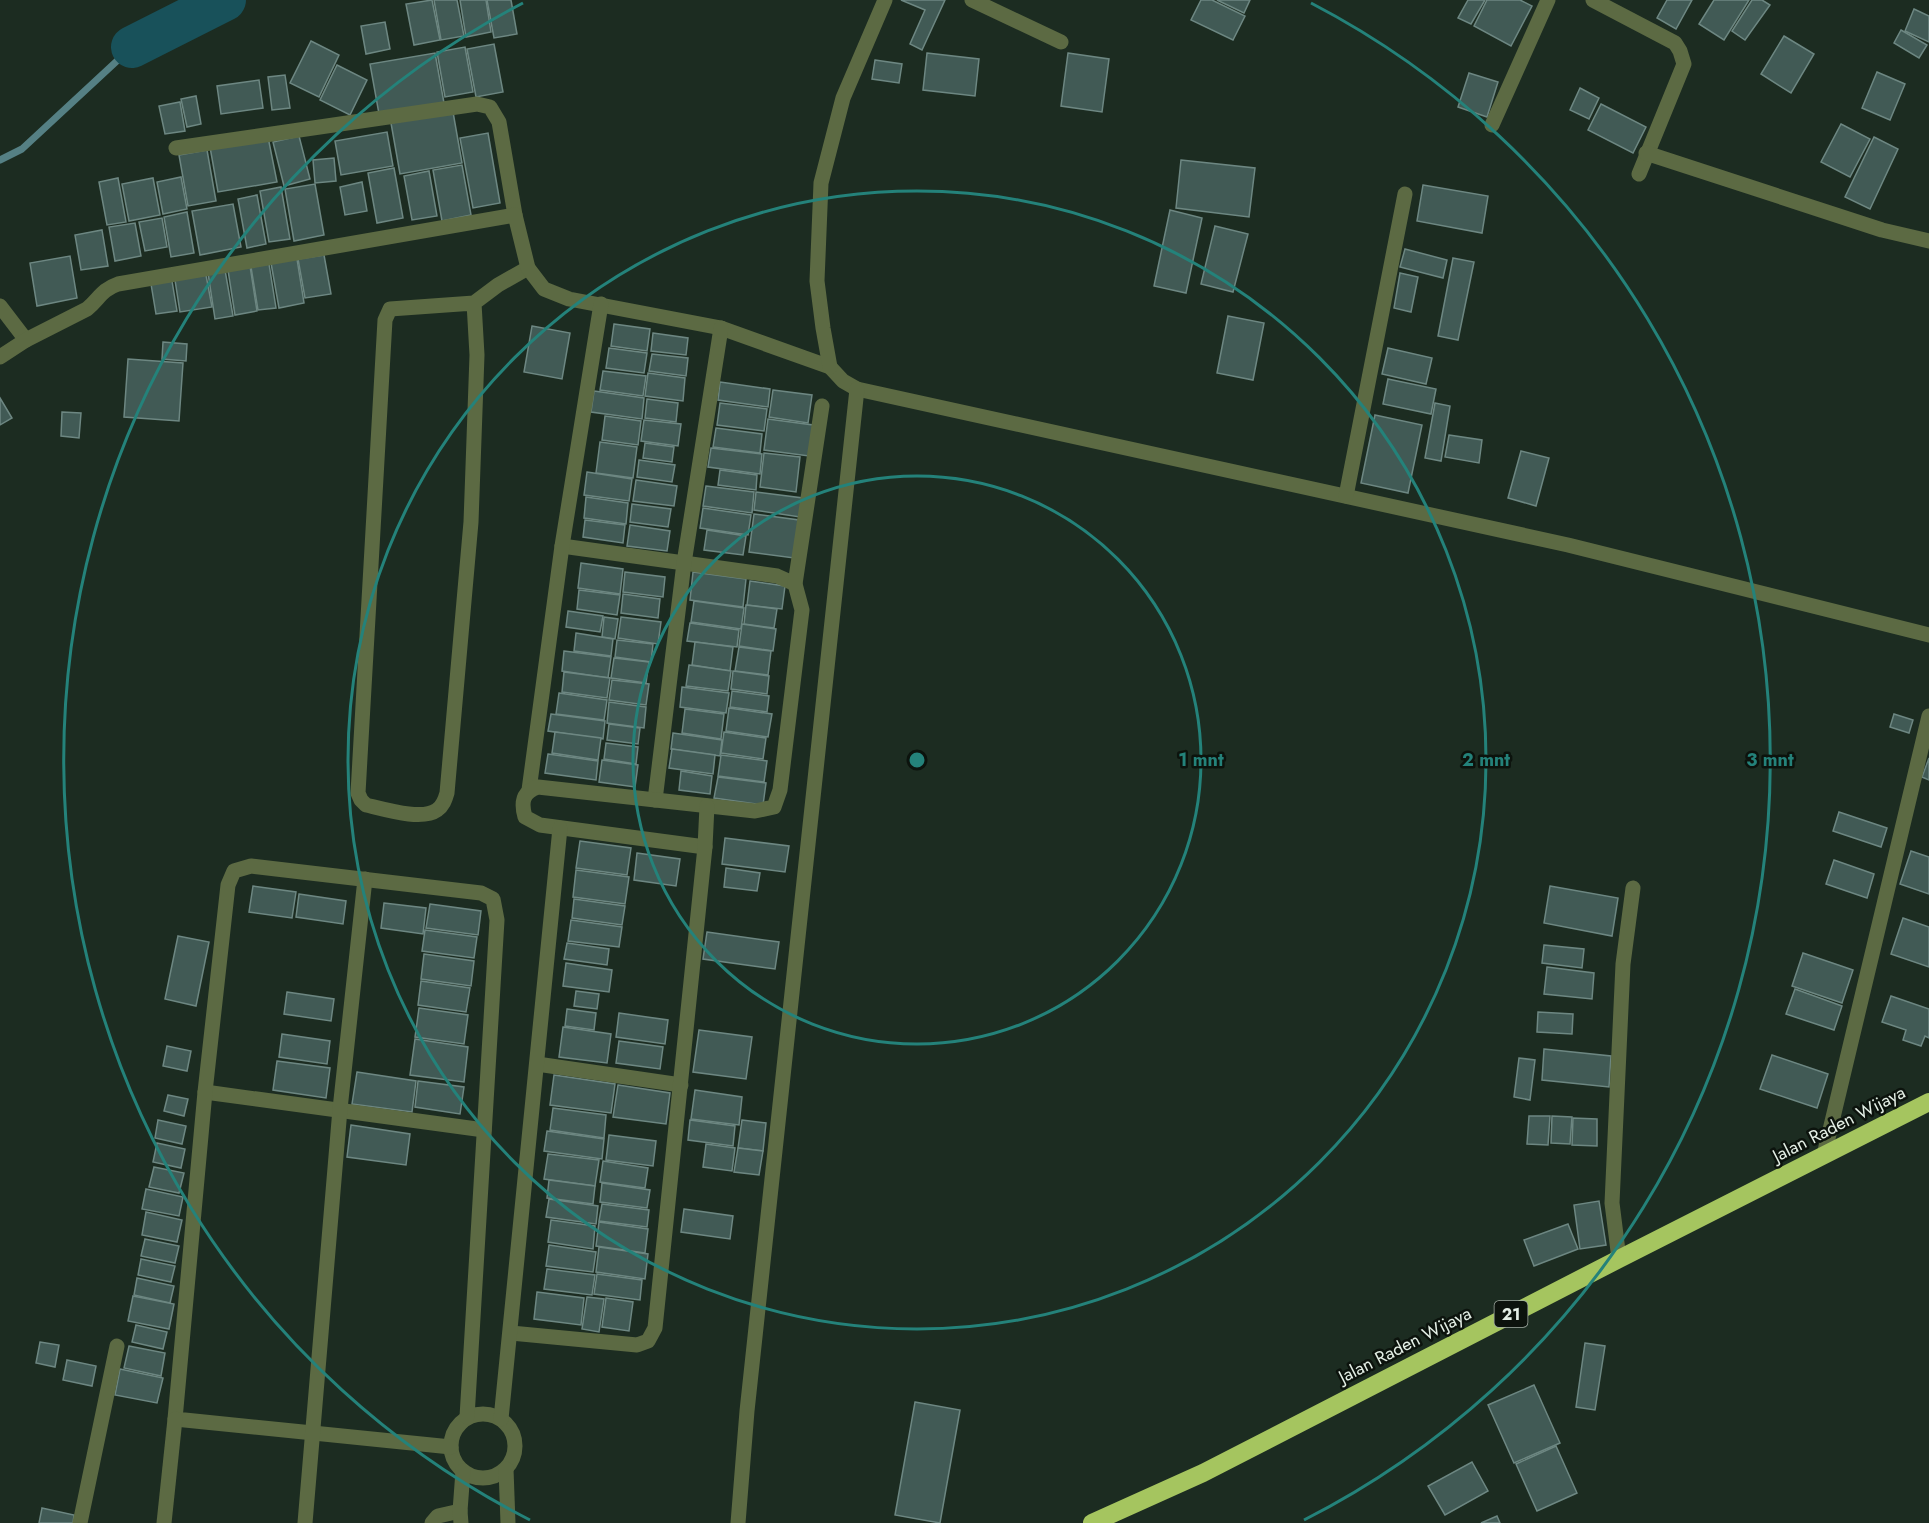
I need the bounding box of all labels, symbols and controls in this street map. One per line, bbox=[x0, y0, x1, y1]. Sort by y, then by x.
text: 1 mnt bbox=[1178, 747, 1224, 773]
text: 2 mnt bbox=[1462, 747, 1510, 773]
text: 3 mnt bbox=[1746, 747, 1794, 773]
centre of rings bbox=[907, 750, 927, 770]
street label: Jalan Raden Wijaya bbox=[1766, 1079, 1910, 1170]
street label: Jalan Raden Wijaya bbox=[1332, 1300, 1476, 1391]
road number: 21 bbox=[1494, 1301, 1528, 1327]

